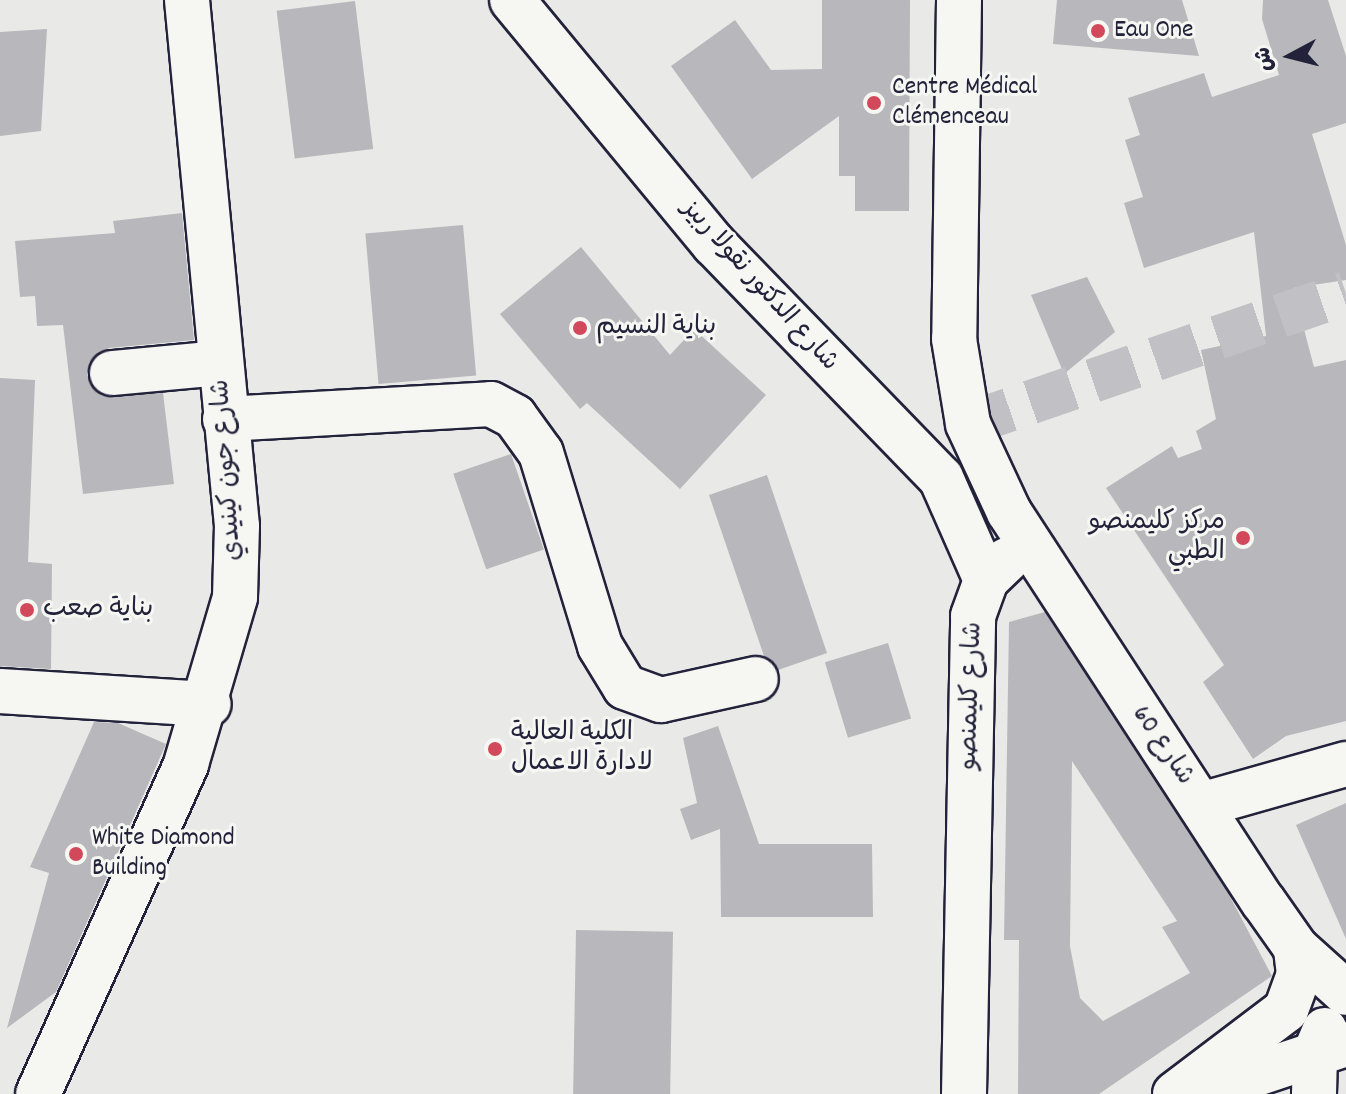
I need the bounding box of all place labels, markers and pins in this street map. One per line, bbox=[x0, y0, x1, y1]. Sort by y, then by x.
place label: Eau One bbox=[1114, 15, 1194, 47]
marker: Eau One bbox=[1089, 22, 1107, 40]
place label: Centre Médical Clémenceau bbox=[892, 72, 1037, 134]
marker: Centre Médical Clémenceau bbox=[863, 92, 885, 114]
place label: بناية النسيم bbox=[596, 312, 716, 344]
marker: بناية النسيم bbox=[571, 319, 589, 337]
place label: مركز كليمنصو الطبي bbox=[1089, 507, 1225, 568]
marker: مركز كليمنصو الطبي bbox=[1232, 527, 1254, 549]
place label: بناية صعب bbox=[43, 594, 153, 626]
marker: بناية صعب bbox=[18, 601, 36, 619]
place label: الكلية العالية لادارة الاعمال bbox=[511, 718, 653, 780]
marker: الكلية العالية لادارة الاعمال bbox=[486, 740, 504, 758]
place label: White Diamond Building bbox=[92, 823, 235, 884]
marker: White Diamond Building bbox=[67, 845, 85, 863]

